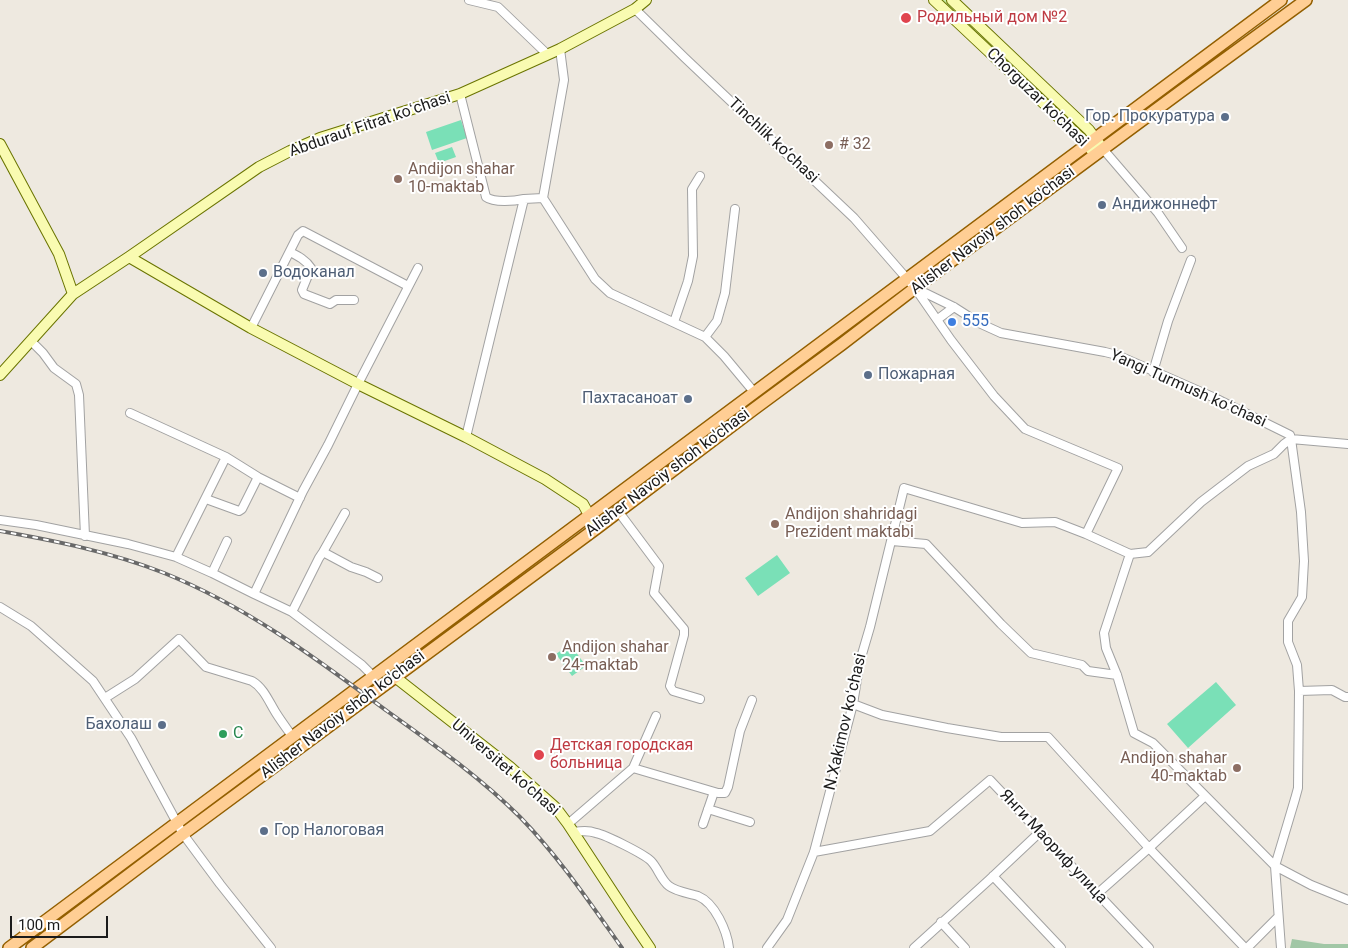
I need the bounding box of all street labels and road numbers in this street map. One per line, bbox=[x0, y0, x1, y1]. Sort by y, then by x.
street label: Chorguzar ko'chasi bbox=[982, 45, 1092, 151]
street label: Abdurauf Fitrat koʻchasi bbox=[287, 88, 453, 162]
street label: Tinchlik kо‘chasi bbox=[724, 94, 822, 188]
street label: Alisher Navoiy shoh ko'chasi bbox=[907, 163, 1079, 299]
street label: Yangi Turmush koʻchasi bbox=[1107, 346, 1269, 432]
street label: Alisher Navoiy shoh ko'chasi bbox=[582, 405, 754, 541]
street label: Alisher Navoiy shoh ko'chasi bbox=[257, 647, 429, 783]
street label: N.Xakimov koʻchasi bbox=[821, 652, 871, 792]
street label: Universitet kо‘chasi bbox=[447, 716, 563, 820]
street label: Янги Маориф улица bbox=[995, 786, 1111, 908]

